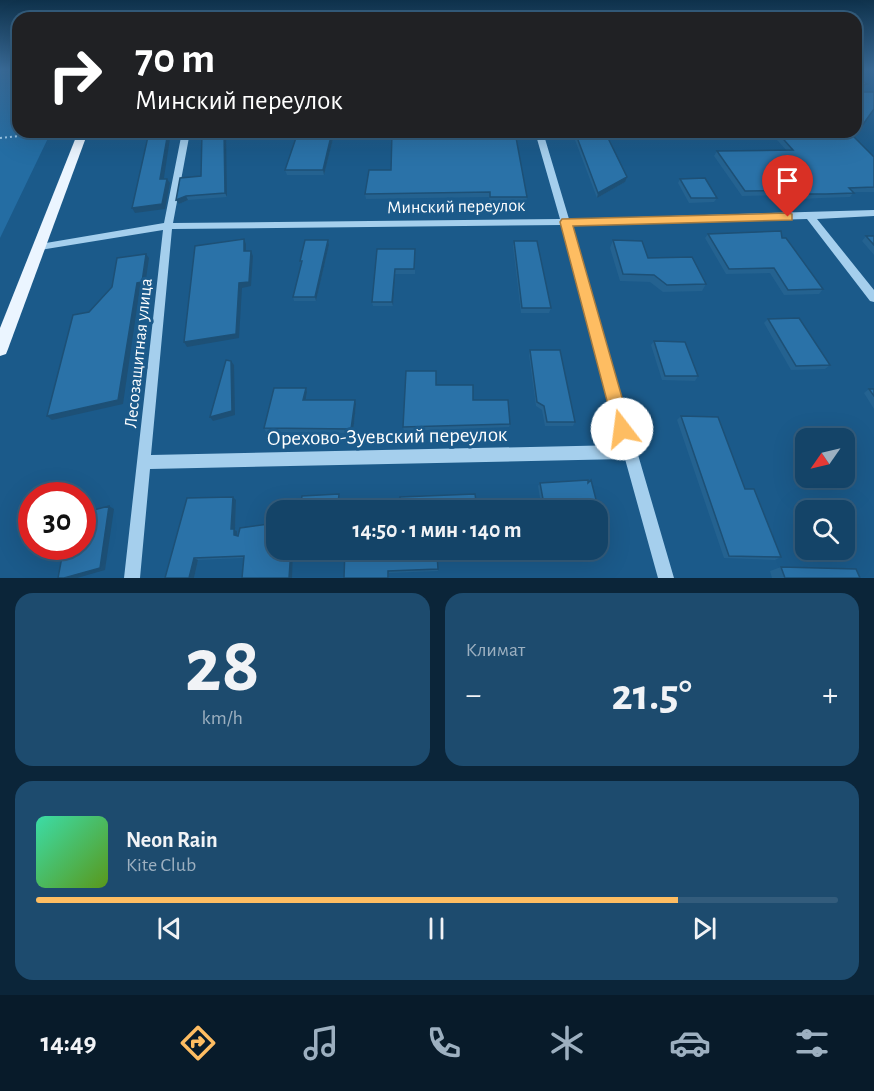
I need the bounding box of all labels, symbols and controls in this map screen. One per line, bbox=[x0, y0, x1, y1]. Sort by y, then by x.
icon: right bbox=[36, 36, 114, 114]
text: 70 m bbox=[135, 38, 215, 80]
text: Минский переулок bbox=[135, 87, 343, 114]
pin bbox=[762, 155, 813, 217]
icon: arrive bbox=[771, 164, 804, 197]
street label: Минский переулок bbox=[387, 197, 526, 217]
street label: Лесозащитная улица bbox=[122, 277, 156, 429]
position arrow bbox=[590, 397, 654, 461]
street label: Орехово-Зуевский переулок bbox=[266, 424, 508, 449]
north arrow bbox=[795, 428, 855, 488]
map controls bbox=[795, 428, 855, 560]
speed limit sign: 30 bbox=[18, 482, 96, 560]
button: search bbox=[795, 500, 855, 560]
text: 14:50 · 1 мин · 140 m bbox=[353, 519, 521, 541]
text: 28 bbox=[185, 628, 260, 706]
text: Климат bbox=[466, 640, 525, 660]
text: 21.5° bbox=[612, 673, 692, 718]
text: − bbox=[466, 679, 481, 712]
text: + bbox=[822, 679, 838, 712]
text: km/h bbox=[202, 708, 243, 728]
text: Neon Rain bbox=[126, 829, 218, 851]
text: Kite Club bbox=[126, 855, 196, 875]
icon: previous bbox=[153, 912, 186, 945]
icon: pause bbox=[420, 912, 453, 945]
icon: next bbox=[688, 912, 721, 945]
icon: directions bbox=[177, 1022, 219, 1064]
icon: music bbox=[300, 1022, 342, 1064]
icon: phone bbox=[423, 1022, 465, 1064]
icon: climate bbox=[546, 1022, 588, 1064]
icon: car bbox=[669, 1022, 711, 1064]
icon: filters bbox=[791, 1022, 833, 1064]
text: 14:49 bbox=[40, 1029, 97, 1056]

